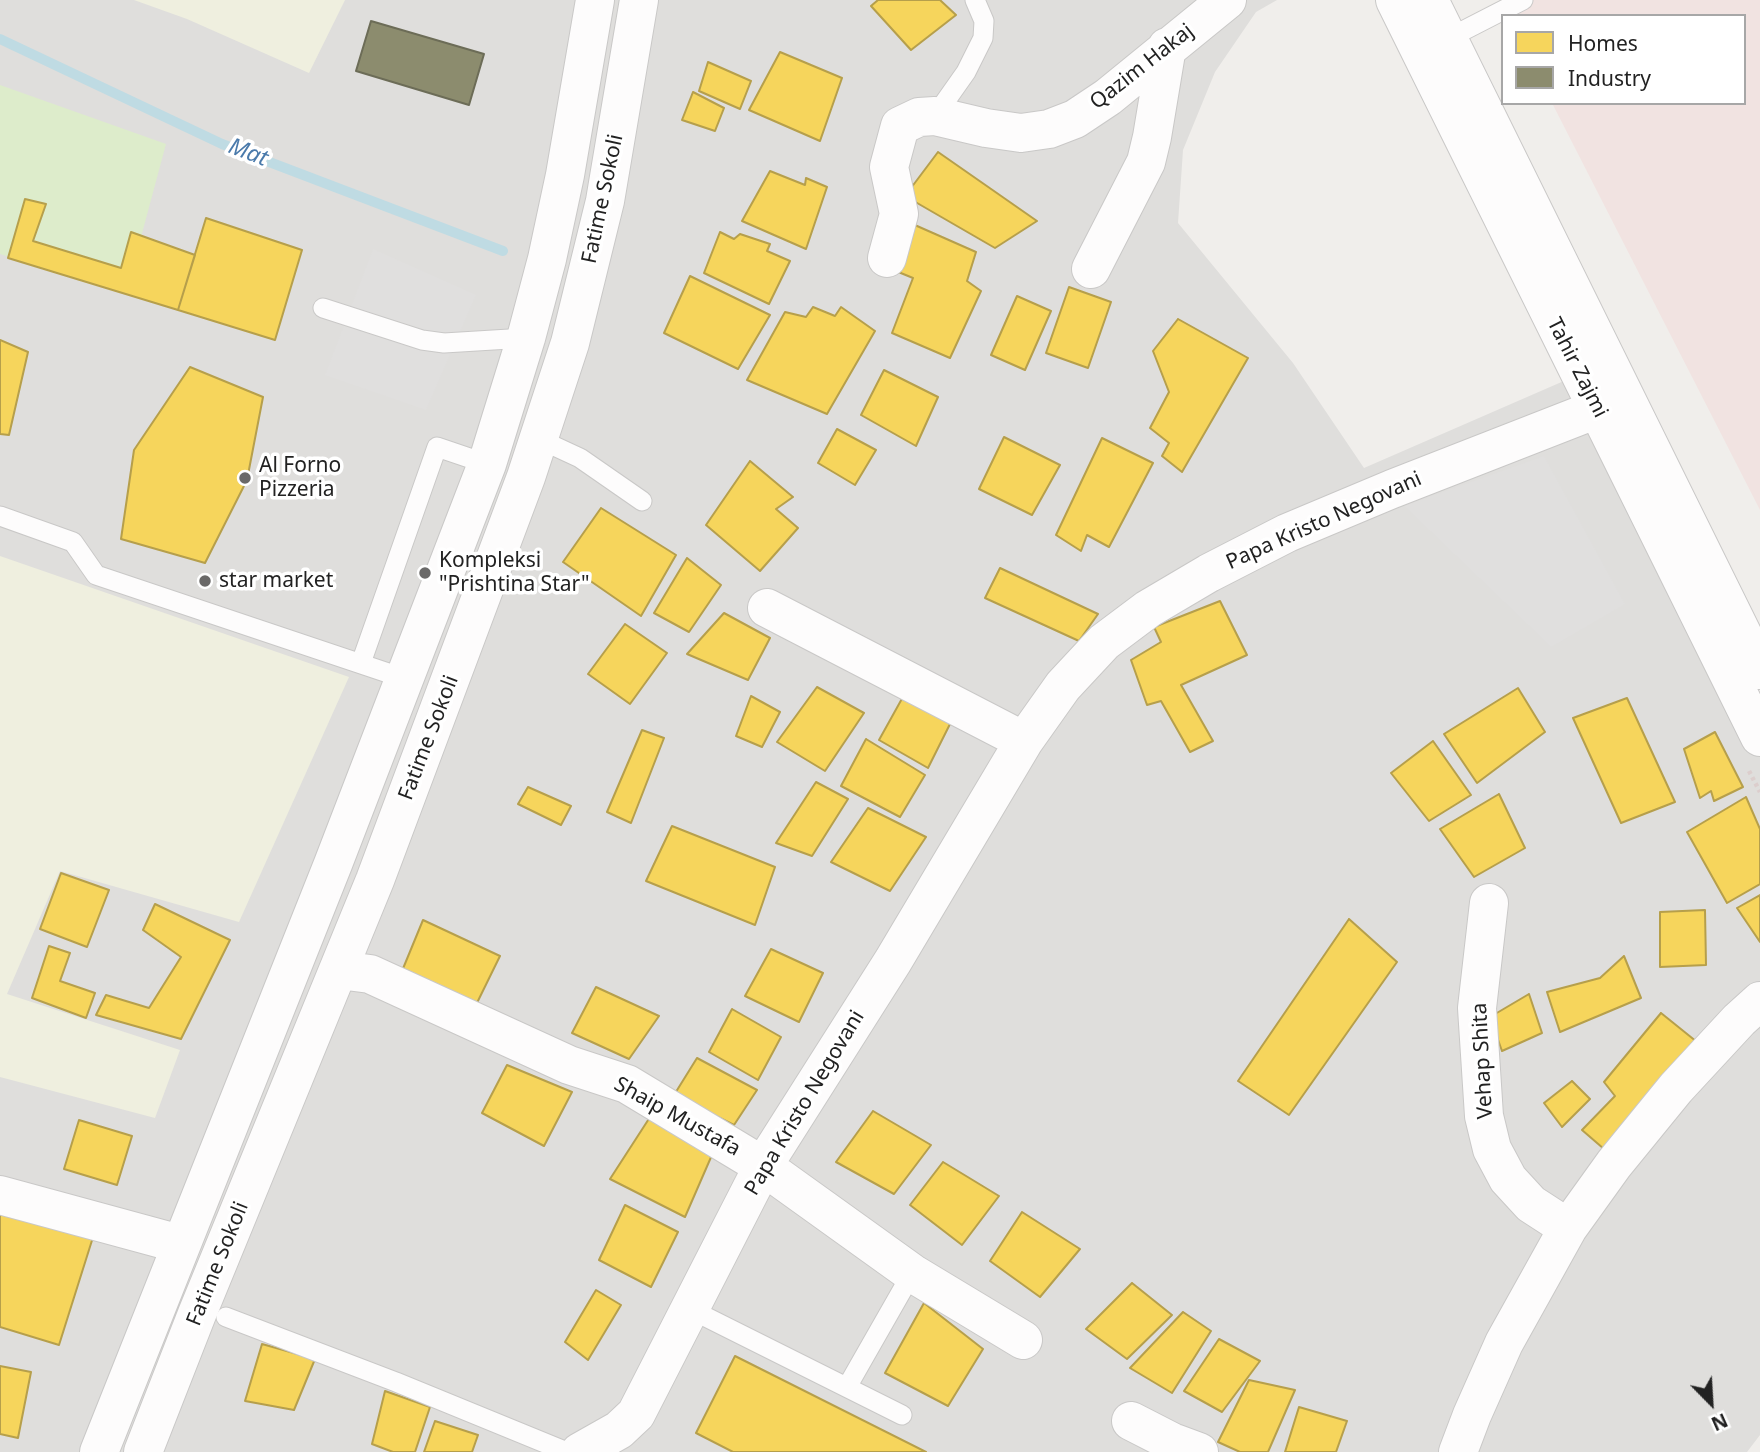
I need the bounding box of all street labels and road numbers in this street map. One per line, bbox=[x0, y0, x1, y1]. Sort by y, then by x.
street label: Qazim Hakaj bbox=[1085, 19, 1199, 115]
street label: Fatime Sokoli bbox=[577, 132, 629, 266]
street label: Tahir Zajmi bbox=[1541, 314, 1613, 422]
street label: Papa Kristo Negovani bbox=[1222, 467, 1426, 575]
street label: Fatime Sokoli bbox=[394, 672, 464, 804]
street label: Vehap Shita bbox=[1467, 1002, 1499, 1120]
street label: Papa Kristo Negovani bbox=[740, 1006, 870, 1200]
street label: Shaip Mustafa bbox=[609, 1072, 745, 1162]
street label: Fatime Sokoli bbox=[182, 1198, 254, 1330]

